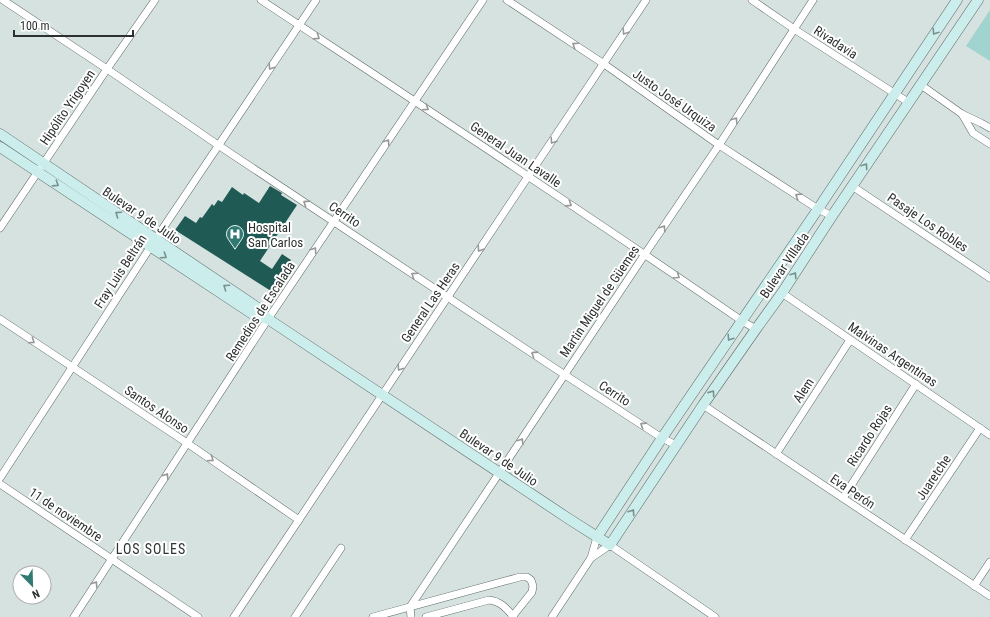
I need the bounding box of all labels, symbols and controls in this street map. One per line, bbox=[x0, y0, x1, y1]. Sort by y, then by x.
scale bar bbox=[14, 12, 133, 38]
text: 100 m bbox=[20, 19, 50, 33]
street label: Rivadavia bbox=[811, 23, 860, 62]
one-way arrow bbox=[623, 28, 630, 35]
one-way arrow bbox=[933, 28, 940, 35]
one-way arrow bbox=[313, 32, 320, 39]
one-way arrow bbox=[572, 43, 579, 50]
one-way arrow bbox=[268, 63, 276, 70]
street label: Justo José Urquiza bbox=[630, 66, 719, 135]
street label: Hipólito Yrigoyen bbox=[37, 67, 98, 148]
one-way arrow bbox=[422, 103, 429, 111]
one-way arrow bbox=[731, 117, 738, 124]
street label: General Juan Lavalle bbox=[467, 118, 564, 190]
one-way arrow bbox=[550, 136, 557, 143]
one-way arrow bbox=[382, 139, 390, 146]
one-way arrow bbox=[861, 163, 868, 170]
one-way arrow bbox=[51, 179, 58, 186]
street label: Bulevar 9 de Julio bbox=[100, 184, 184, 247]
street label: Pasaje Los Robles bbox=[885, 190, 971, 255]
one-way arrow bbox=[795, 194, 802, 201]
street label: Cerrito bbox=[326, 199, 363, 230]
one-way arrow bbox=[565, 199, 572, 206]
one-way arrow bbox=[303, 200, 310, 207]
one-way arrow bbox=[115, 211, 122, 219]
place label: Hospital San Carlos bbox=[248, 220, 303, 250]
hospital icon: Hospital San Carlos bbox=[225, 224, 245, 249]
one-way arrow bbox=[658, 225, 665, 232]
street label: Bulevar Villada bbox=[757, 230, 812, 301]
street label: Fray Luis Beltrán bbox=[91, 232, 150, 311]
street label: Martin Miguel de Güemes bbox=[556, 243, 642, 360]
one-way arrow bbox=[477, 245, 485, 252]
one-way arrow bbox=[309, 247, 317, 254]
one-way arrow bbox=[160, 251, 167, 258]
street label: Remedios de Escalada bbox=[223, 259, 298, 364]
street label: General Las Heras bbox=[398, 259, 463, 345]
one-way arrow bbox=[673, 271, 680, 279]
one-way arrow bbox=[411, 272, 418, 280]
one-way arrow bbox=[789, 272, 797, 279]
one-way arrow bbox=[223, 284, 230, 292]
street label: Malvinas Argentinas bbox=[845, 319, 940, 390]
one-way arrow bbox=[727, 334, 735, 341]
one-way arrow bbox=[28, 336, 35, 343]
one-way arrow bbox=[531, 351, 538, 359]
one-way arrow bbox=[398, 364, 405, 371]
street label: Alem bbox=[790, 375, 817, 405]
street label: Cerrito bbox=[596, 378, 633, 409]
street label: Santos Alonso bbox=[122, 382, 192, 436]
one-way arrow bbox=[707, 390, 715, 397]
street label: Ricardo Rojas bbox=[844, 402, 895, 469]
one-way arrow bbox=[640, 423, 647, 430]
street label: Bulevar 9 de Julio bbox=[457, 426, 541, 489]
one-way arrow bbox=[516, 438, 524, 445]
street label: Juaretche bbox=[913, 452, 954, 503]
one-way arrow bbox=[206, 454, 213, 461]
street label: Eva Perón bbox=[827, 471, 878, 512]
one-way arrow bbox=[161, 473, 168, 480]
street label: 11 de noviembre bbox=[26, 484, 105, 544]
one-way arrow bbox=[627, 510, 634, 517]
district label: LOS SOLES bbox=[116, 541, 186, 557]
north arrow bbox=[12, 565, 52, 605]
one-way arrow bbox=[90, 582, 97, 589]
text: N bbox=[30, 586, 41, 601]

